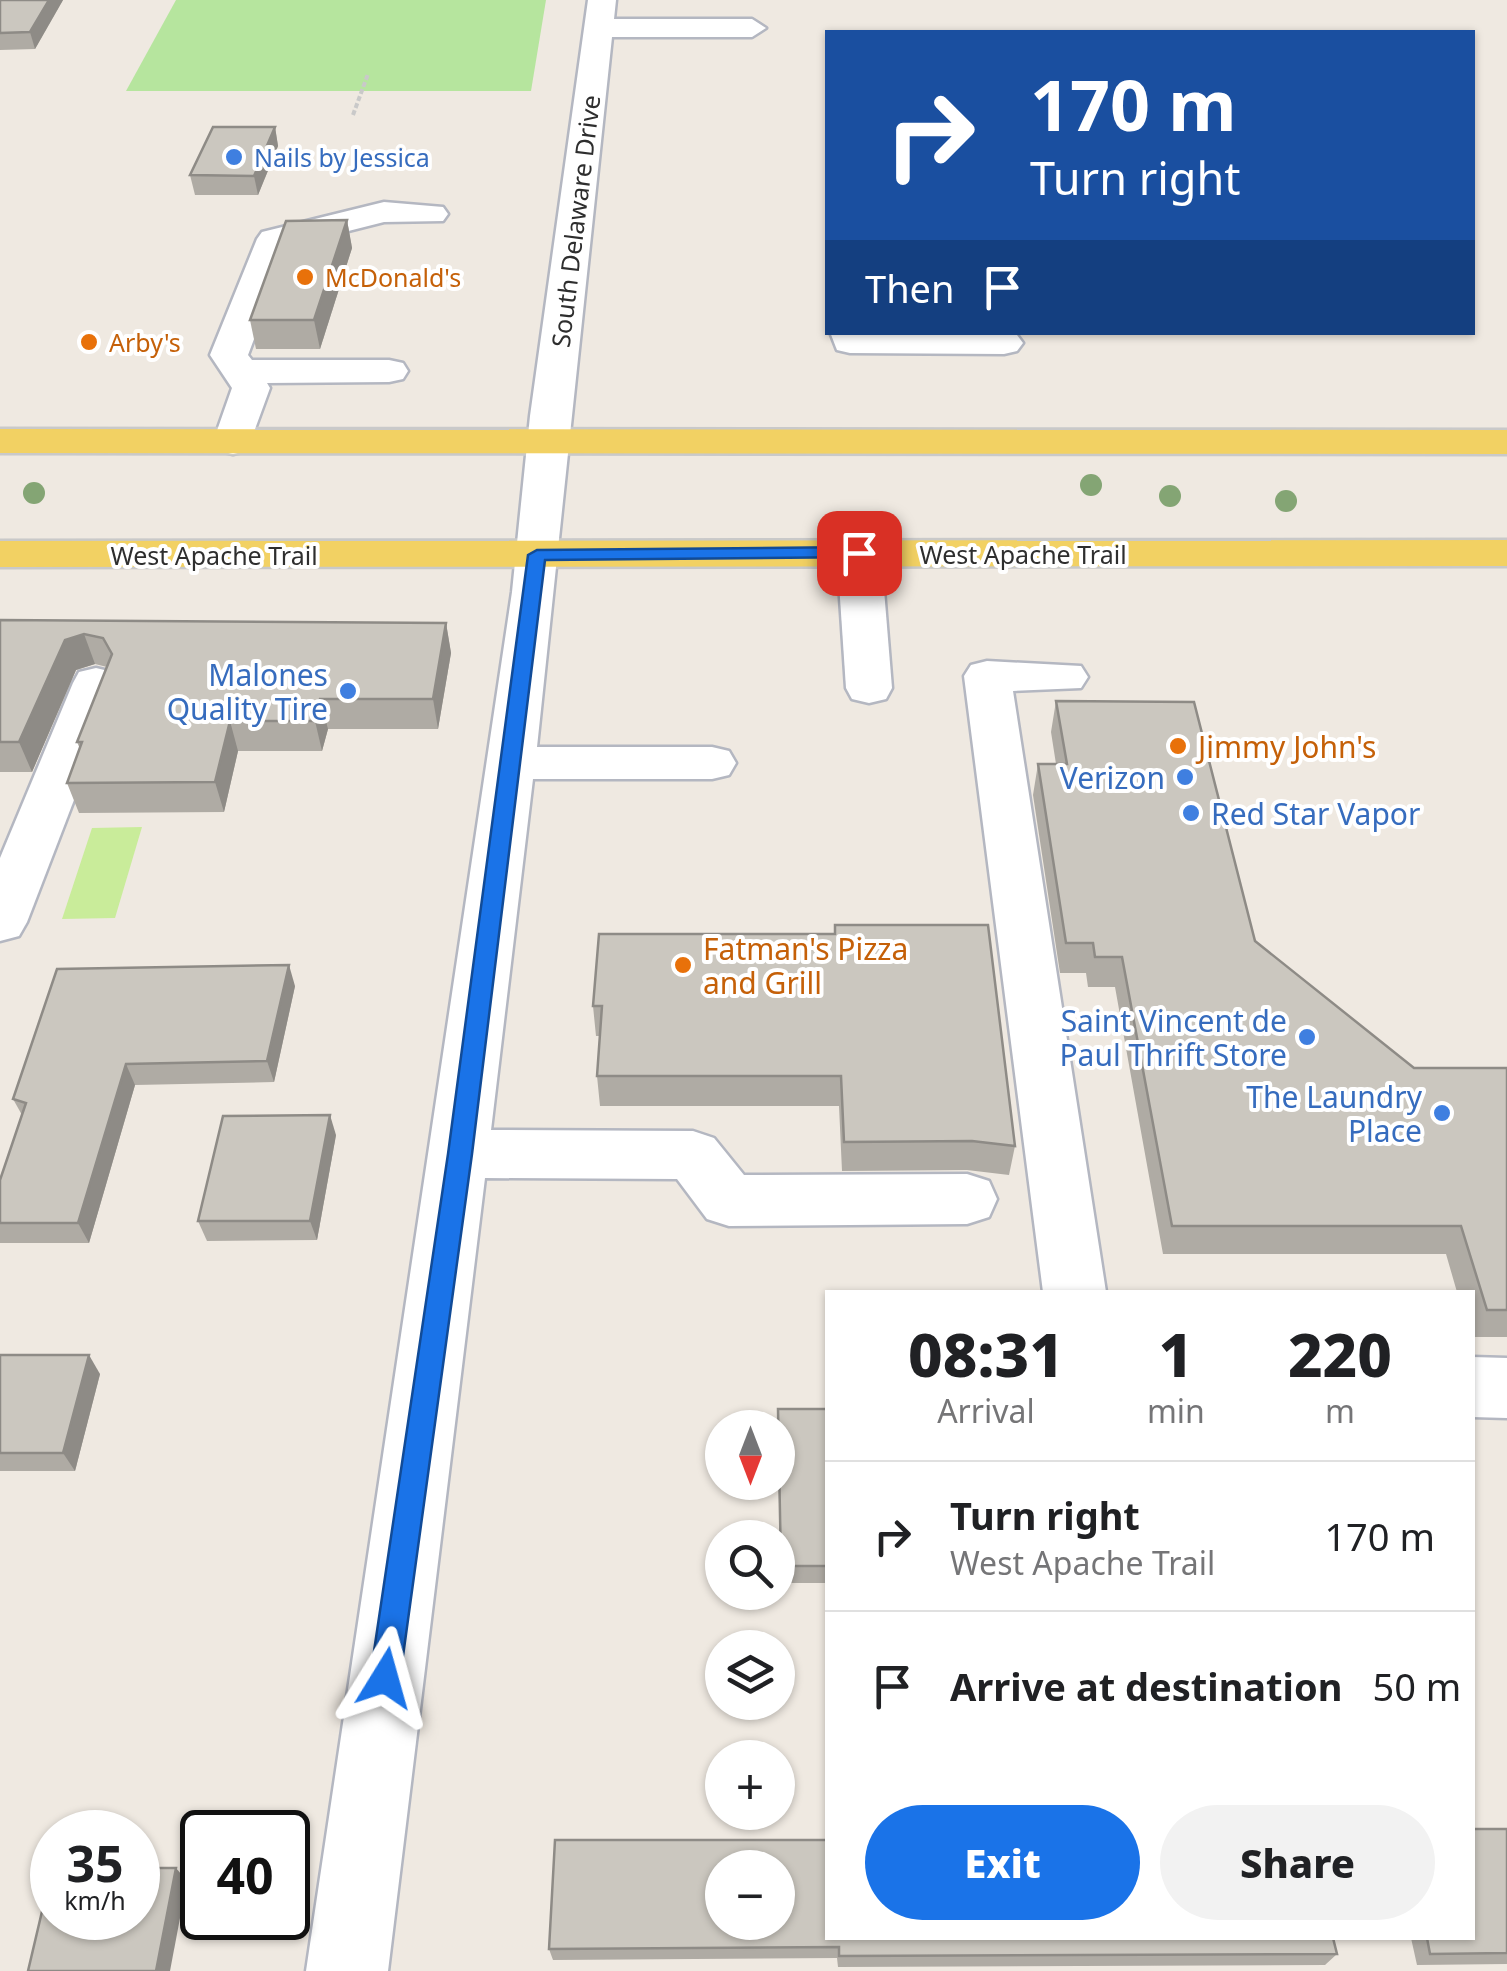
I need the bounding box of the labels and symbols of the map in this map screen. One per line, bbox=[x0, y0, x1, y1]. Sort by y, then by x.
street label: South Delaware Drive bbox=[543, 93, 607, 349]
place label: Nails by Jessica bbox=[254, 140, 430, 174]
marker: Nails by Jessica bbox=[223, 146, 245, 168]
place label: McDonald's bbox=[325, 260, 461, 294]
marker: McDonald's bbox=[294, 266, 316, 288]
place label: Arby's bbox=[109, 325, 181, 359]
marker: Arby's bbox=[78, 331, 100, 353]
pin bbox=[817, 511, 902, 596]
street label: West Apache Trail bbox=[919, 537, 1127, 571]
street label: West Apache Trail bbox=[110, 538, 318, 572]
place label: Malones Quality Tire bbox=[167, 654, 328, 729]
marker: Malones Quality Tire bbox=[337, 680, 359, 702]
place label: Jimmy John's bbox=[1195, 726, 1376, 767]
marker: Jimmy John's bbox=[1167, 735, 1189, 757]
place label: Verizon bbox=[1060, 757, 1165, 798]
marker: Verizon bbox=[1174, 766, 1196, 788]
place label: Red Star Vapor bbox=[1211, 793, 1420, 834]
marker: Red Star Vapor bbox=[1180, 802, 1202, 824]
place label: Fatman's Pizza and Grill bbox=[703, 928, 908, 1003]
marker: Fatman's Pizza and Grill bbox=[672, 954, 694, 976]
place label: Saint Vincent de Paul Thrift Store bbox=[1059, 1000, 1287, 1075]
marker: Saint Vincent de Paul Thrift Store bbox=[1296, 1026, 1318, 1048]
place label: The Laundry Place bbox=[1246, 1076, 1423, 1151]
marker: The Laundry Place bbox=[1431, 1102, 1453, 1124]
north arrow bbox=[705, 1410, 795, 1500]
position arrow bbox=[333, 1626, 437, 1730]
speed limit sign: 40 bbox=[180, 1810, 310, 1940]

